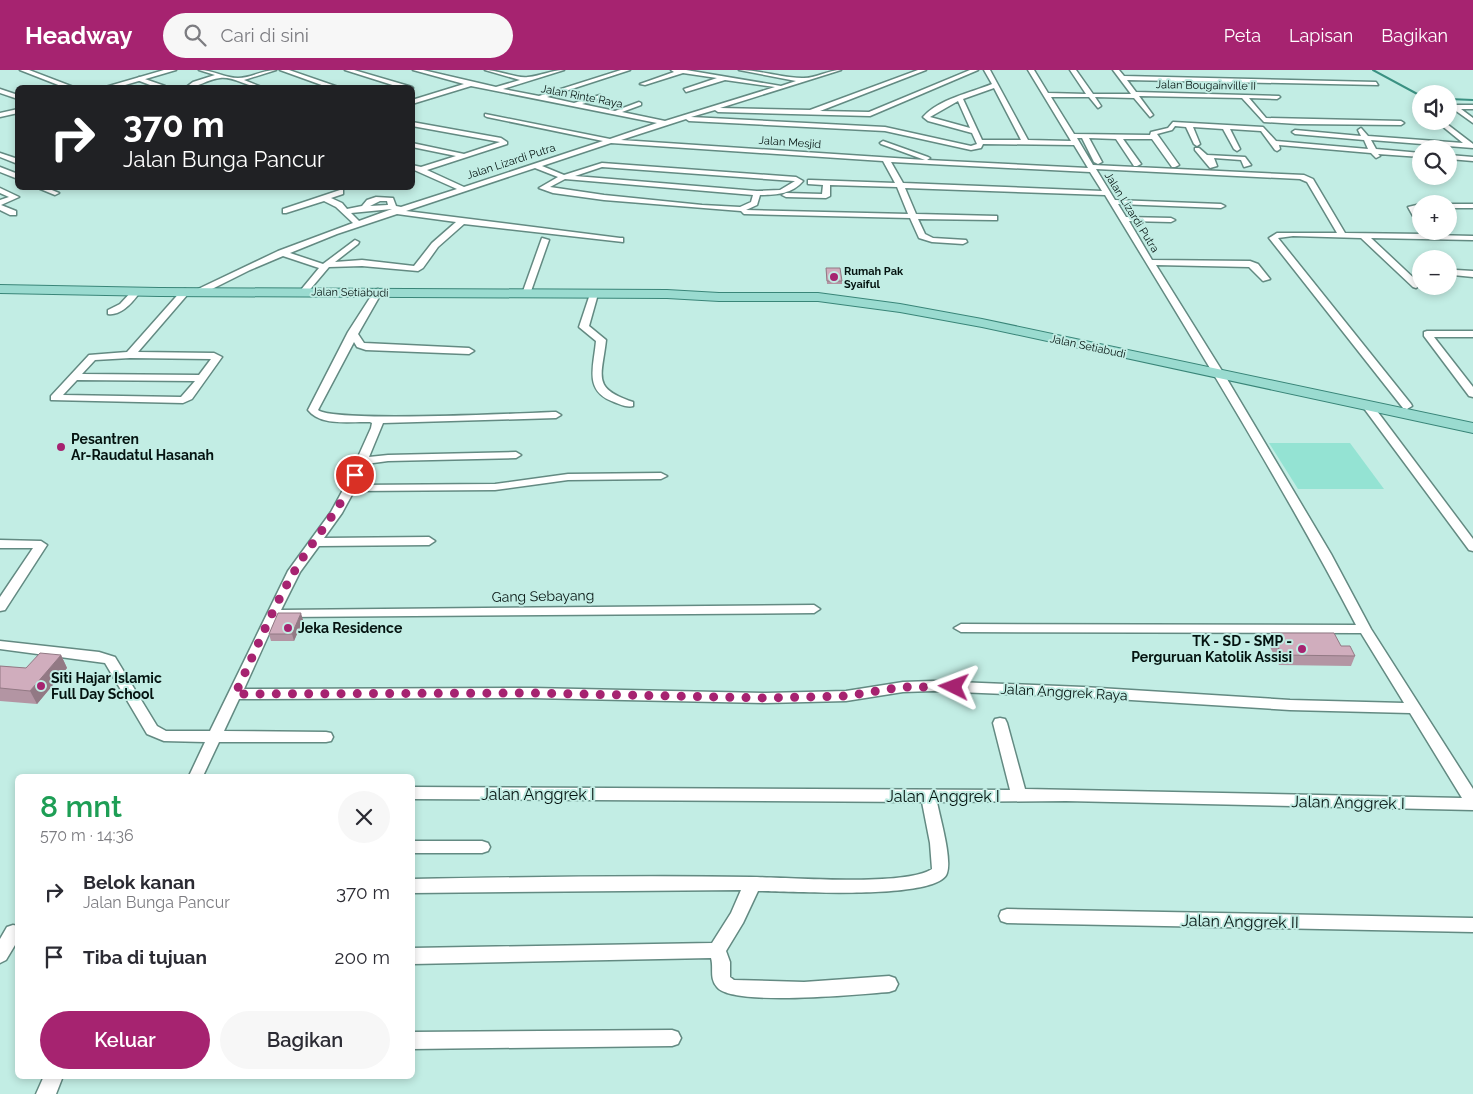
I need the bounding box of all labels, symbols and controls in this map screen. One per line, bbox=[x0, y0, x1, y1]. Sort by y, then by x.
search box bbox=[163, 13, 513, 58]
text: Headway bbox=[25, 21, 133, 50]
icon: search bbox=[181, 21, 209, 49]
text: Cari di sini bbox=[221, 24, 309, 46]
text: Peta bbox=[1224, 25, 1261, 46]
text: Lapisan bbox=[1289, 25, 1353, 46]
text: Bagikan bbox=[1381, 25, 1448, 46]
street label: Jalan Bougainville II bbox=[1156, 78, 1256, 93]
street label: Jalan Rinte Raya bbox=[540, 82, 624, 111]
map controls bbox=[1412, 85, 1457, 295]
button: sound bbox=[1412, 85, 1457, 130]
text: 370 m bbox=[123, 104, 225, 145]
icon: right bbox=[40, 105, 105, 170]
street label: Jalan Mesjid bbox=[758, 134, 822, 151]
button: search bbox=[1412, 140, 1457, 185]
street label: Jalan Lizardi Putra bbox=[465, 141, 557, 182]
text: Jalan Bunga Pancur bbox=[123, 146, 325, 172]
street label: Jalan Lizardi Putra bbox=[1102, 170, 1162, 255]
button: + bbox=[1412, 195, 1457, 240]
button: − bbox=[1412, 250, 1457, 295]
place label: Rumah Pak Syaiful bbox=[844, 265, 904, 291]
marker: Rumah Pak Syaiful bbox=[828, 271, 840, 283]
street label: Jalan Setiabudi bbox=[311, 285, 389, 300]
street label: Jalan Setiabudi bbox=[1049, 332, 1127, 361]
place label: Pesantren Ar-Raudatul Hasanah bbox=[71, 431, 214, 463]
marker: Pesantren Ar-Raudatul Hasanah bbox=[55, 441, 67, 453]
pin bbox=[334, 454, 376, 496]
icon: arrive bbox=[341, 461, 369, 489]
street label: Gang Sebayang bbox=[492, 587, 594, 605]
place label: Jeka Residence bbox=[298, 620, 403, 636]
marker: Jeka Residence bbox=[282, 622, 294, 634]
place label: TK - SD - SMP - Perguruan Katolik Assisi bbox=[1131, 633, 1292, 665]
marker: TK - SD - SMP - Perguruan Katolik Assisi bbox=[1296, 643, 1308, 655]
position arrow bbox=[927, 660, 979, 712]
place label: Siti Hajar Islamic Full Day School bbox=[51, 670, 162, 702]
marker: Siti Hajar Islamic Full Day School bbox=[35, 680, 47, 692]
street label: Jalan Anggrek Raya bbox=[1000, 681, 1128, 703]
street label: Jalan Anggrek I bbox=[481, 785, 595, 804]
street label: Jalan Anggrek I bbox=[886, 787, 1000, 806]
text: 8 mnt bbox=[40, 789, 122, 824]
button: close bbox=[338, 791, 390, 843]
street label: Jalan Anggrek I bbox=[1291, 792, 1405, 813]
text: 570 m · 14:36 bbox=[40, 826, 134, 845]
text: Belok kanan bbox=[83, 871, 195, 893]
icon: right bbox=[40, 878, 68, 906]
text: 370 m bbox=[336, 881, 390, 903]
text: Jalan Bunga Pancur bbox=[83, 893, 230, 912]
street label: Jalan Anggrek II bbox=[1181, 911, 1299, 932]
icon: arrive bbox=[40, 943, 68, 971]
text: Tiba di tujuan bbox=[83, 946, 207, 968]
text: 200 m bbox=[335, 946, 390, 968]
button: Keluar bbox=[40, 1011, 210, 1069]
button: Bagikan bbox=[220, 1011, 390, 1069]

